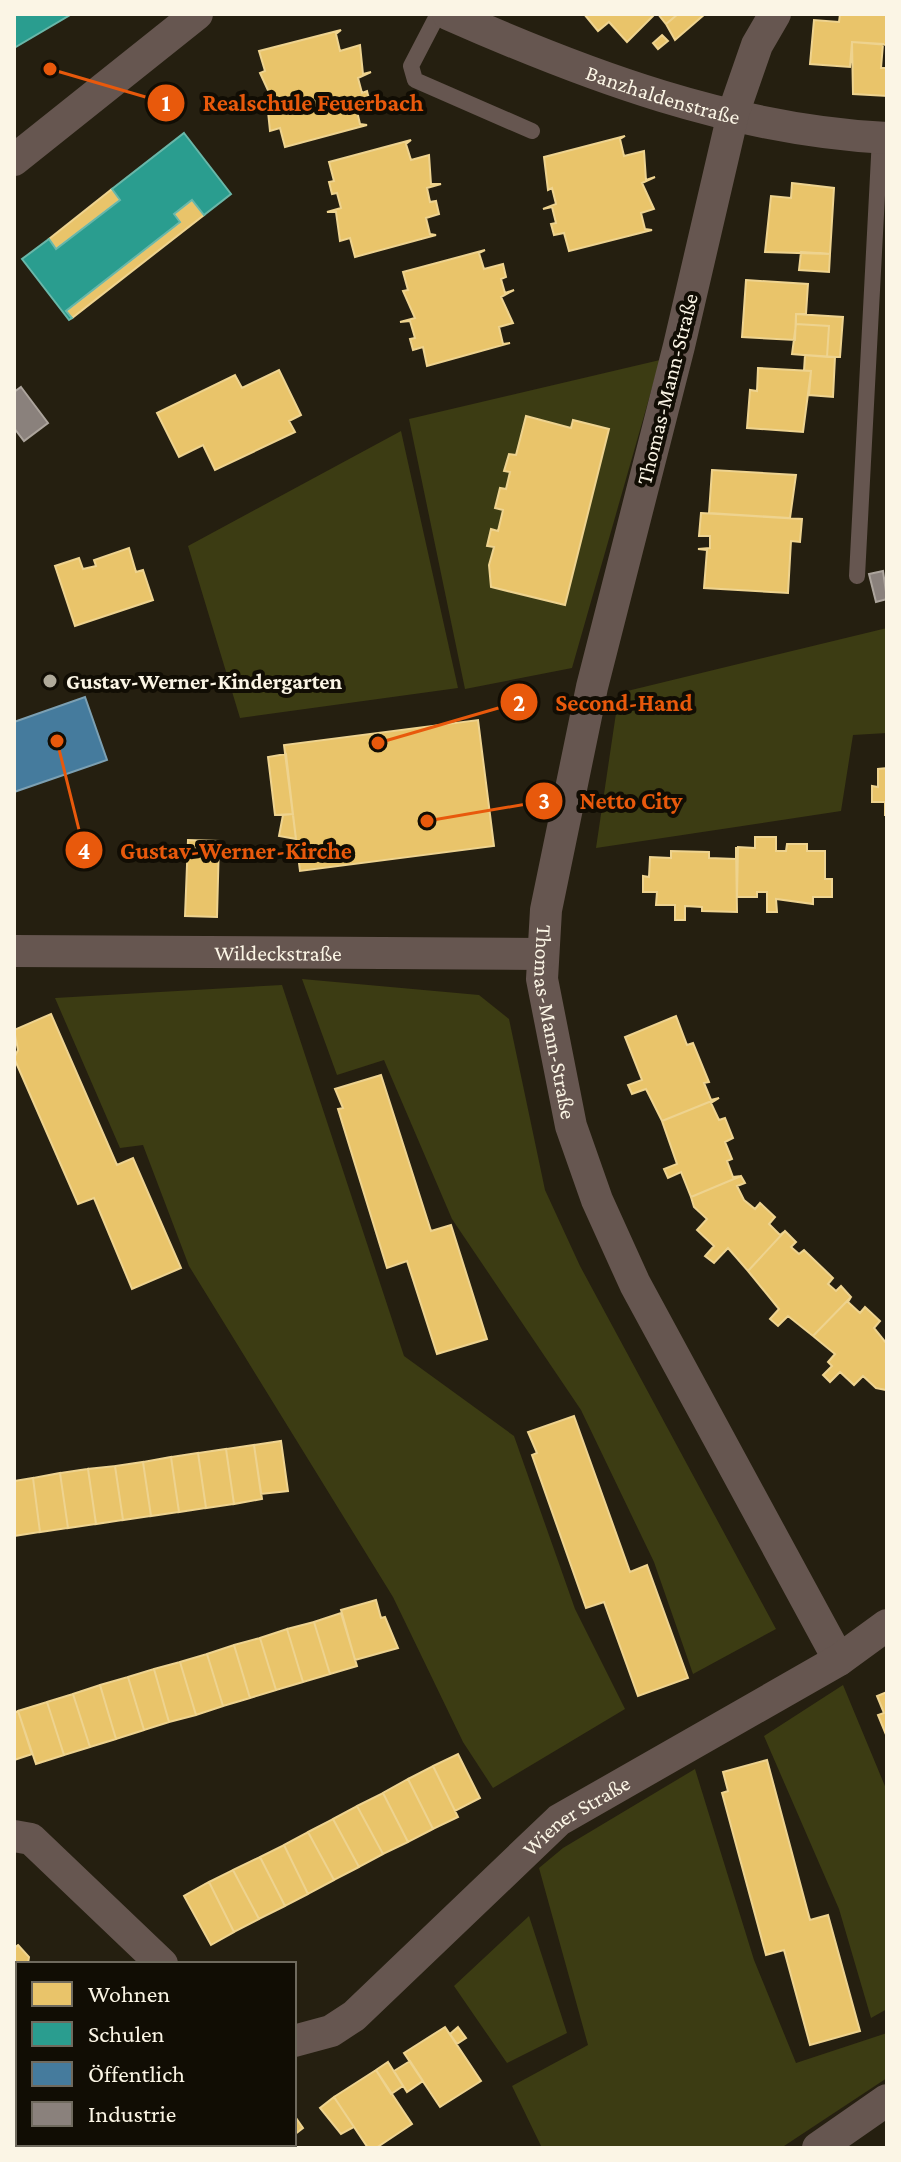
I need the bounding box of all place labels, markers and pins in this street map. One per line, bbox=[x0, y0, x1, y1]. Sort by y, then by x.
callout: Realschule Feuerbach bbox=[146, 79, 439, 127]
place label: Gustav-Werner-Kindergarten bbox=[66, 669, 343, 694]
marker: Gustav-Werner-Kindergarten bbox=[41, 672, 59, 690]
callout: Second-Hand bbox=[499, 678, 709, 726]
callout: Netto City bbox=[524, 777, 698, 825]
callout: Gustav-Werner-Kirche bbox=[64, 826, 368, 874]

